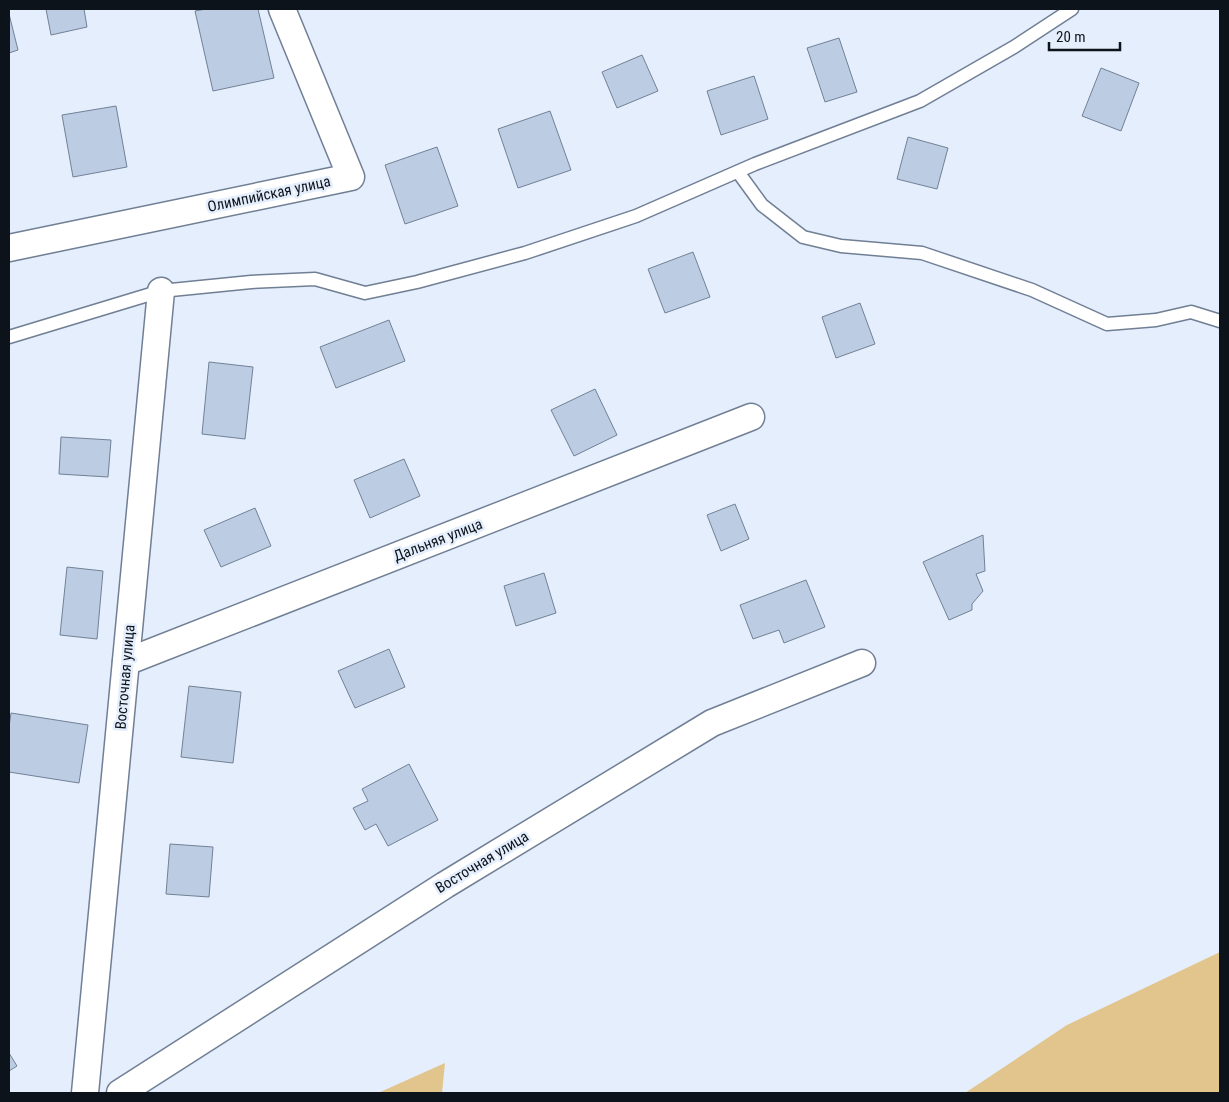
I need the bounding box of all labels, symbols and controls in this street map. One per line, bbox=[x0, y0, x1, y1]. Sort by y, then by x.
scale bar bbox=[1049, 20, 1120, 52]
text: 20 m bbox=[1056, 28, 1086, 46]
street label: Олимпийская улица bbox=[206, 172, 332, 216]
street label: Дальняя улица bbox=[391, 515, 485, 565]
street label: Восточная улица bbox=[111, 624, 139, 730]
street label: Восточная улица bbox=[432, 827, 532, 897]

